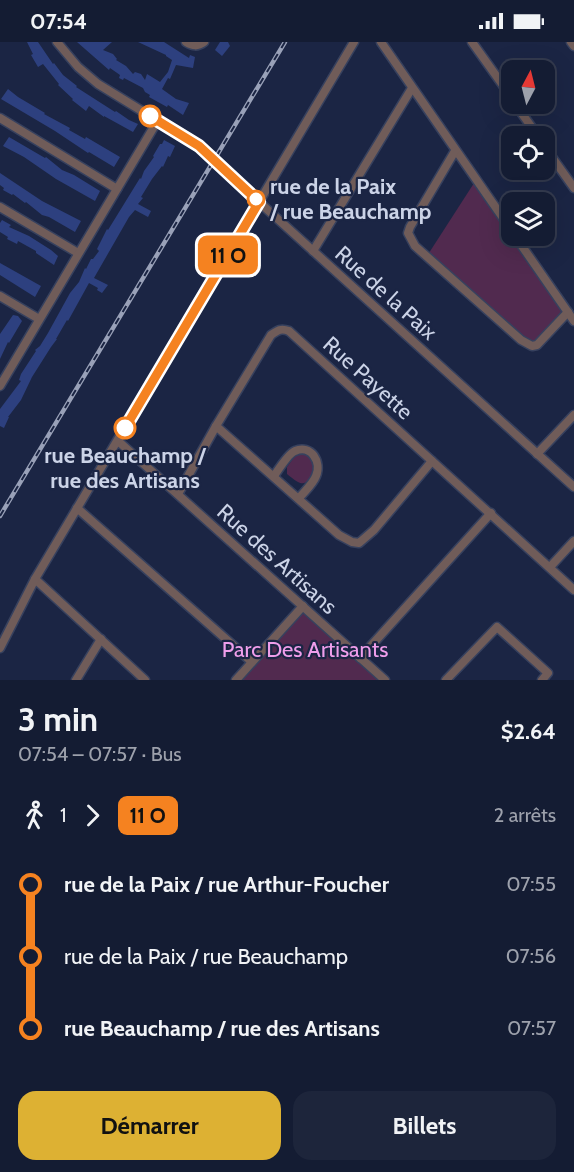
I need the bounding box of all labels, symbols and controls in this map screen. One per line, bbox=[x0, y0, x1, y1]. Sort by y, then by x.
text: 07:54 bbox=[30, 8, 87, 35]
north arrow bbox=[501, 60, 555, 114]
map controls bbox=[501, 60, 555, 246]
unlabelled marker bbox=[139, 105, 161, 127]
button: locate bbox=[501, 126, 555, 180]
place label: rue de la Paix / rue Beauchamp bbox=[269, 173, 431, 225]
marker: rue de la Paix / rue Beauchamp bbox=[247, 190, 265, 208]
button: layers bbox=[501, 192, 555, 246]
line badge: 11 O bbox=[186, 236, 270, 274]
street label: Rue de la Paix bbox=[329, 240, 443, 346]
text: 11 O bbox=[210, 243, 246, 268]
street label: Rue Payette bbox=[318, 331, 418, 425]
marker: rue Beauchamp / rue des Artisans bbox=[114, 417, 136, 439]
place label: rue Beauchamp / rue des Artisans bbox=[44, 442, 207, 494]
street label: Rue des Artisans bbox=[212, 498, 342, 620]
park label: Parc Des Artisants bbox=[222, 636, 388, 663]
text: 3 min bbox=[18, 699, 98, 739]
text: $2.64 bbox=[501, 718, 556, 745]
text: 07:54 – 07:57 · Bus bbox=[18, 742, 181, 766]
icon: walk bbox=[18, 799, 51, 832]
icon: forward bbox=[76, 799, 109, 832]
text: 1 bbox=[60, 803, 67, 827]
text: 11 O bbox=[130, 803, 166, 828]
text: 2 arrêts bbox=[494, 803, 556, 827]
text: rue de la Paix / rue Arthur-Foucher bbox=[64, 871, 389, 898]
text: 07:55 bbox=[506, 872, 556, 896]
text: rue de la Paix / rue Beauchamp bbox=[64, 943, 348, 970]
text: 07:56 bbox=[506, 944, 556, 968]
text: rue Beauchamp / rue des Artisans bbox=[64, 1015, 380, 1042]
text: 07:57 bbox=[507, 1016, 556, 1040]
button: Démarrer bbox=[18, 1091, 281, 1160]
button: Billets bbox=[293, 1091, 556, 1160]

